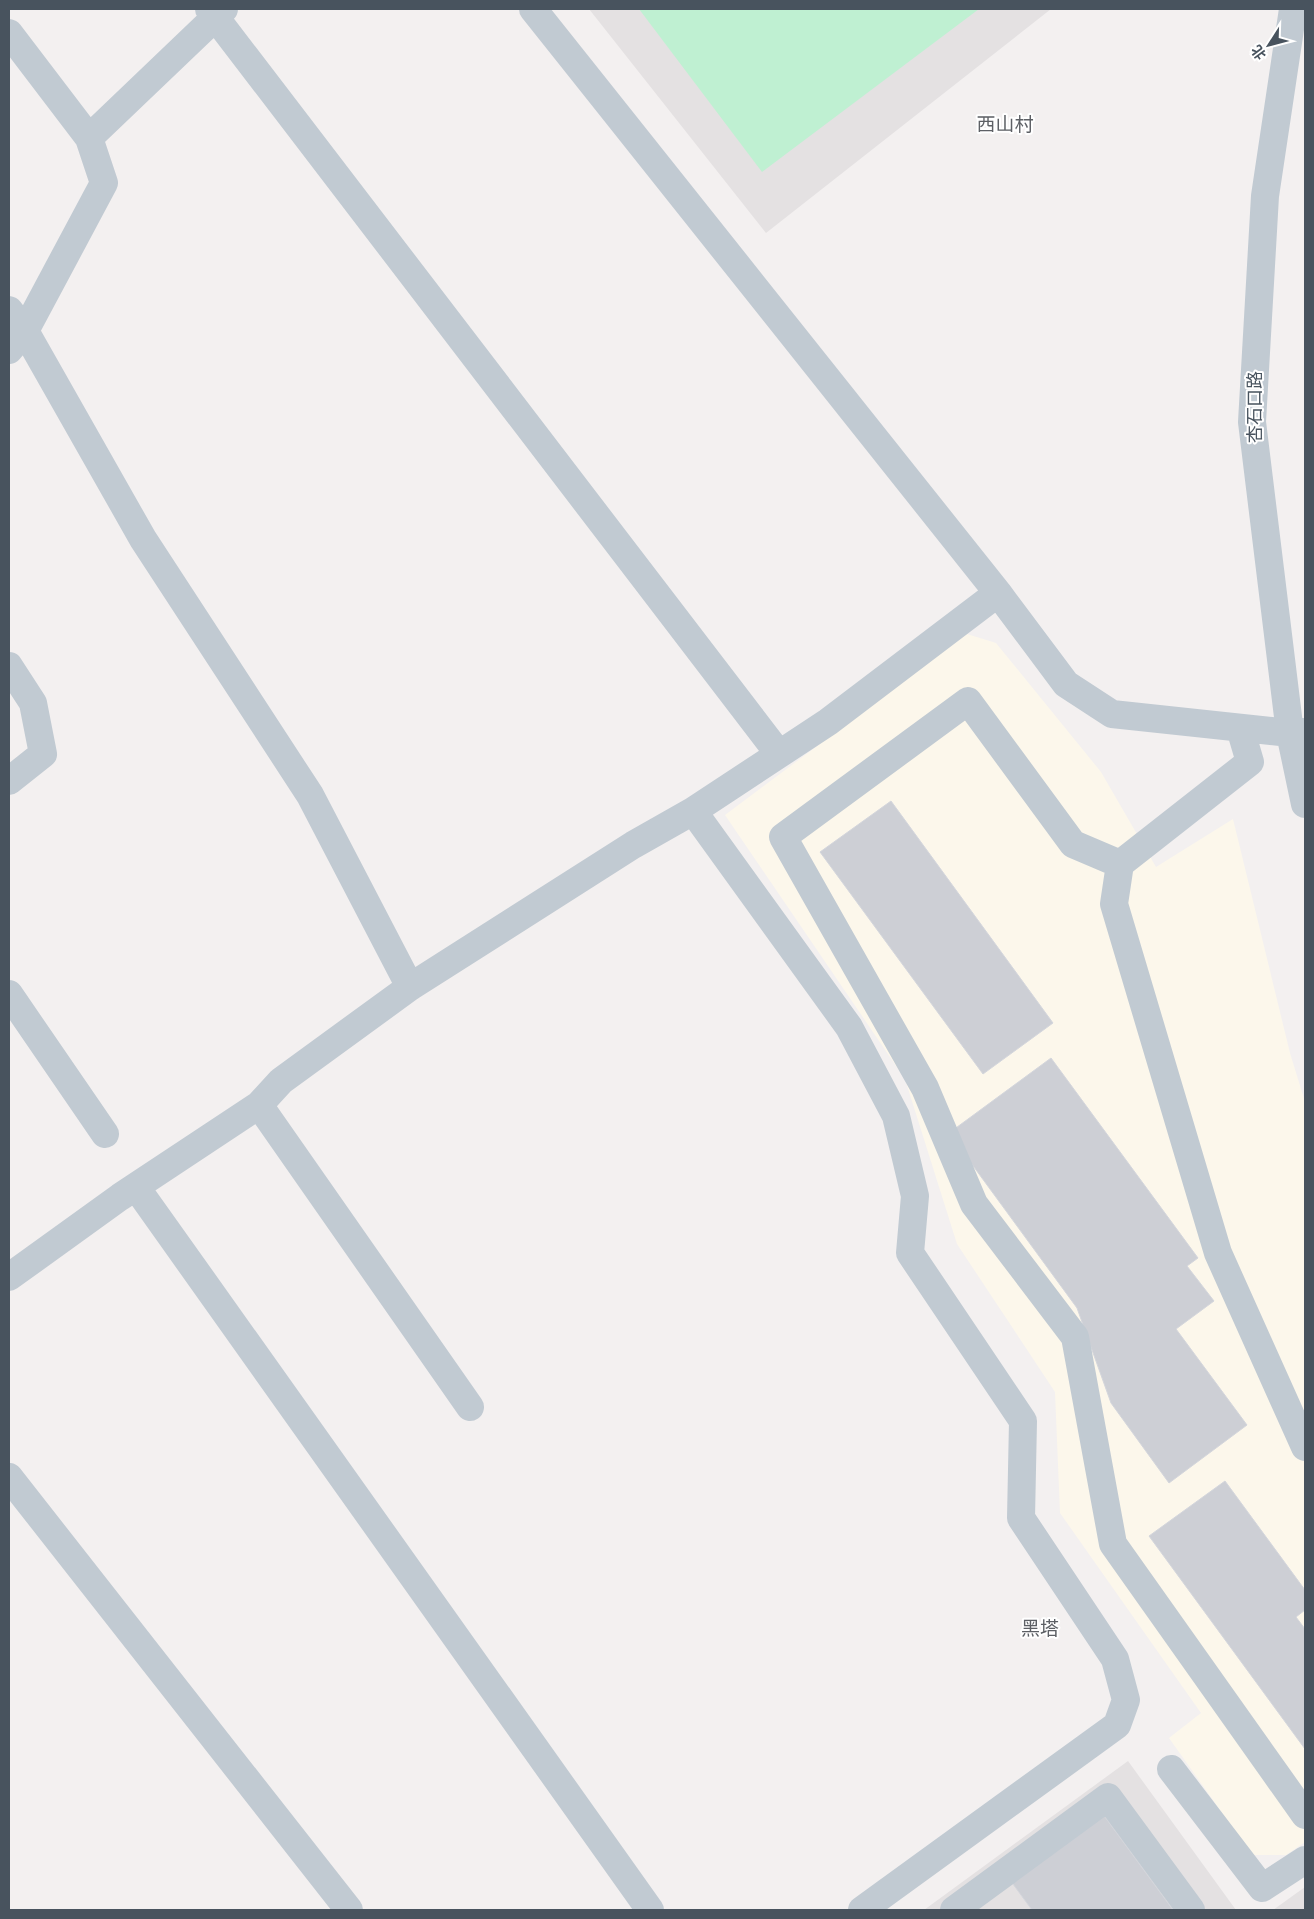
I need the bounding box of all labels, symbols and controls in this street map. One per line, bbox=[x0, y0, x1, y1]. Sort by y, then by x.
north arrow bbox=[1244, 20, 1294, 70]
text: 北 bbox=[1248, 42, 1270, 63]
district label: 西山村 bbox=[976, 114, 1034, 137]
street label: 杏石口路 bbox=[1245, 371, 1266, 443]
district label: 黑塔 bbox=[1021, 1618, 1059, 1641]

